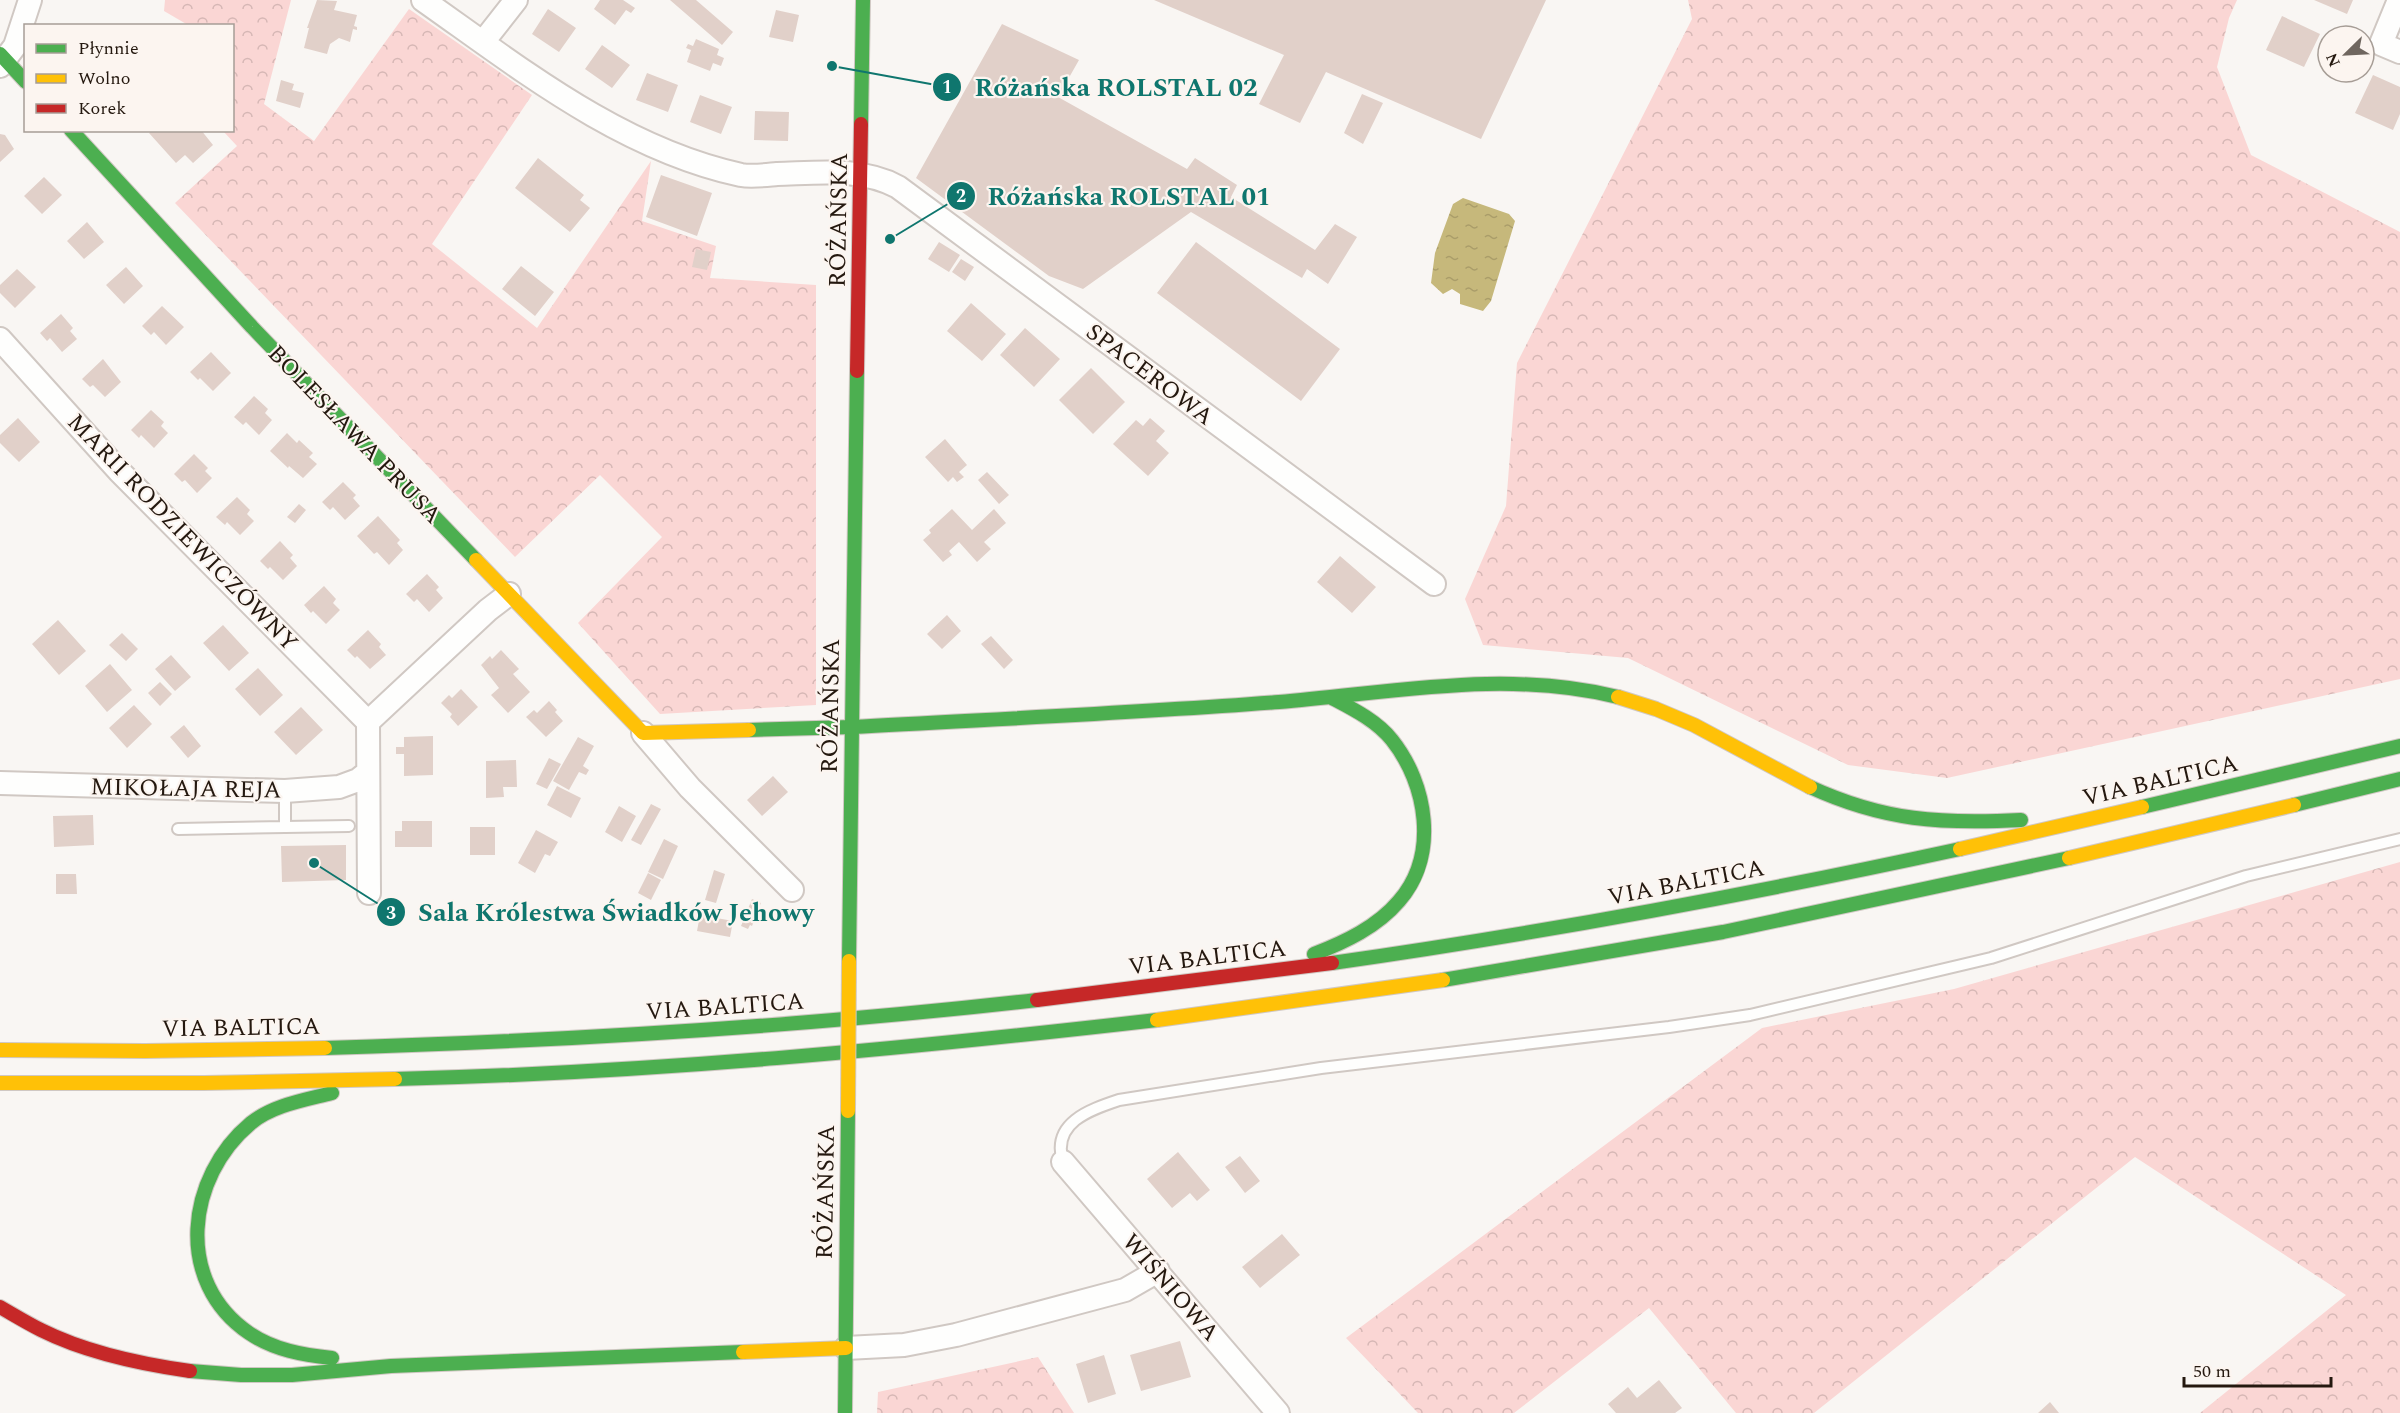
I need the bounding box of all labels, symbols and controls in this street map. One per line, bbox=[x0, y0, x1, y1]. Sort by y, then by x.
legend bbox=[24, 24, 234, 132]
north arrow bbox=[2316, 24, 2376, 84]
text: Płynnie bbox=[78, 35, 139, 62]
text: N bbox=[2320, 49, 2347, 71]
text: Wolno bbox=[78, 65, 131, 92]
callout: Różańska ROLSTAL 02 bbox=[932, 65, 1269, 109]
text: Różańska ROLSTAL 02 bbox=[974, 68, 1258, 108]
text: 1 bbox=[942, 74, 952, 101]
text: Korek bbox=[78, 95, 126, 122]
street label: RÓŻAŃSKA bbox=[820, 152, 858, 288]
callout: Różańska ROLSTAL 01 bbox=[946, 174, 1283, 218]
text: Różańska ROLSTAL 01 bbox=[987, 177, 1271, 217]
text: 2 bbox=[956, 183, 966, 210]
street label: SPACEROWA bbox=[1078, 315, 1221, 435]
street label: BOLESŁAWA PRUSA bbox=[259, 337, 450, 533]
street label: MARII RODZIEWICZÓWNY bbox=[58, 405, 306, 660]
street label: RÓŻAŃSKA bbox=[812, 638, 850, 774]
street label: VIA BALTICA bbox=[2079, 746, 2242, 816]
street label: MIKOŁAJA REJA bbox=[90, 769, 282, 809]
street label: VIA BALTICA bbox=[1605, 850, 1768, 916]
callout: Sala Królestwa Świadków Jehowy bbox=[376, 890, 826, 934]
text: Sala Królestwa Świadków Jehowy bbox=[418, 893, 816, 933]
text: 3 bbox=[386, 900, 396, 927]
street label: VIA BALTICA bbox=[1126, 930, 1288, 986]
street label: VIA BALTICA bbox=[645, 983, 806, 1030]
street label: VIA BALTICA bbox=[161, 1009, 321, 1047]
street label: RÓŻAŃSKA bbox=[807, 1124, 845, 1260]
street label: WIŚNIOWA bbox=[1113, 1225, 1228, 1350]
scale bar bbox=[2184, 1350, 2331, 1388]
text: 50 m bbox=[2193, 1358, 2231, 1385]

